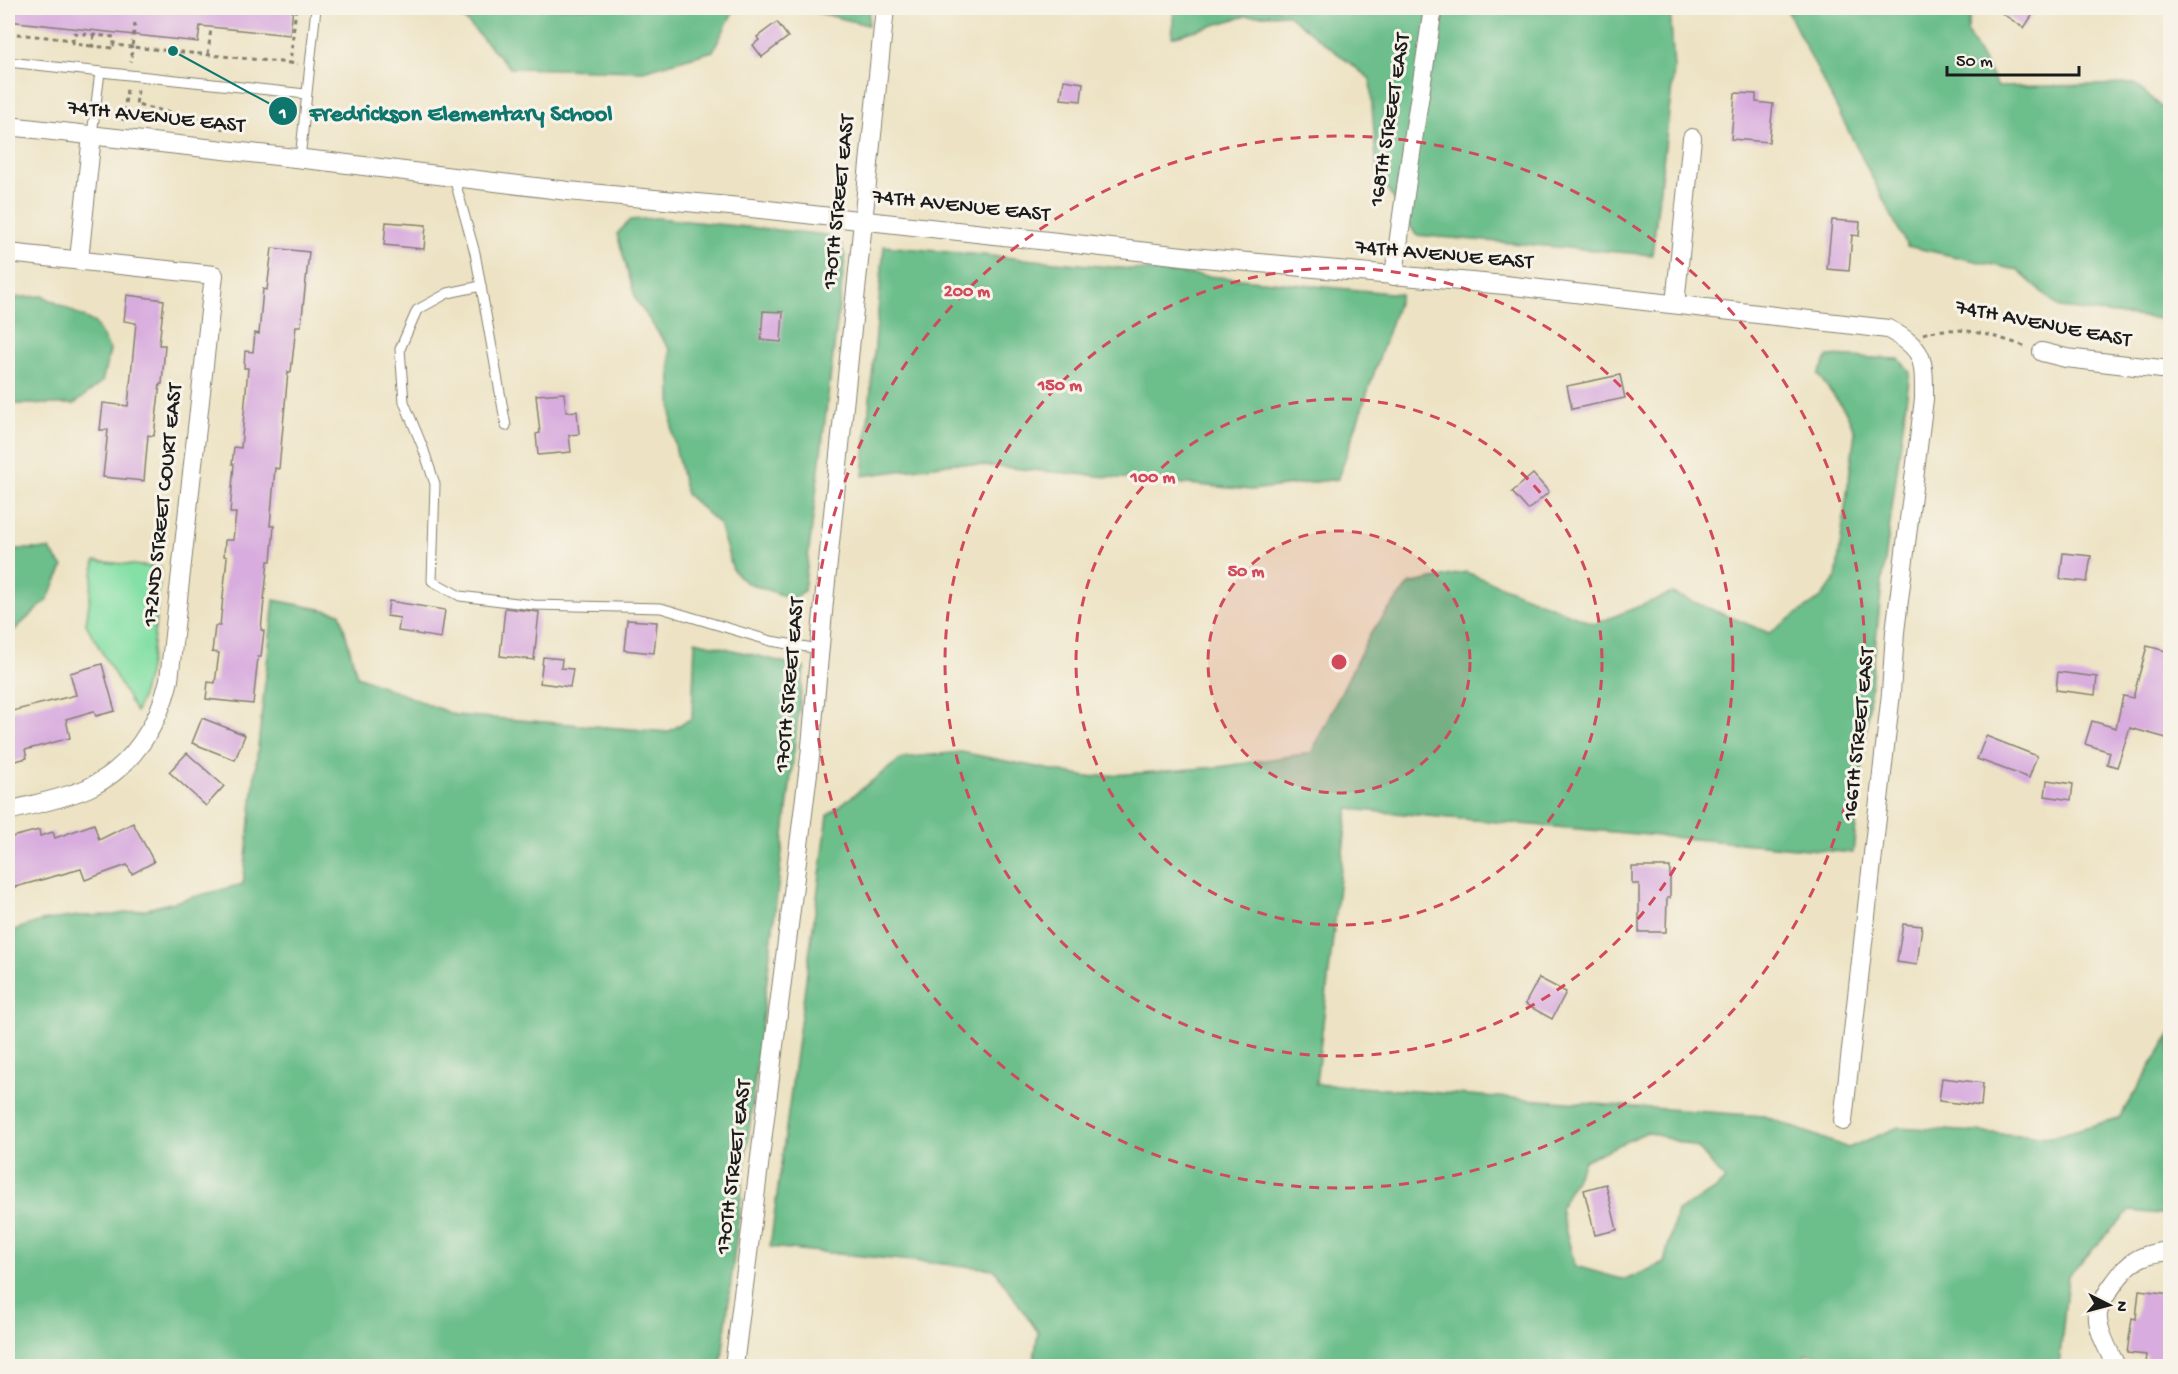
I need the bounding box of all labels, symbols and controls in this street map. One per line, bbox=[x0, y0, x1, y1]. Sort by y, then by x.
street label: 168TH STREET EAST bbox=[1364, 30, 1418, 209]
scale bar bbox=[1947, 39, 2079, 77]
text: 50 m bbox=[1956, 52, 1993, 73]
callout: Fredrickson Elementary School bbox=[268, 90, 625, 132]
street label: 74TH AVENUE EAST bbox=[65, 96, 248, 140]
text: Fredrickson Elementary School bbox=[308, 101, 613, 130]
text: 1 bbox=[278, 104, 287, 125]
street label: 170TH STREET EAST bbox=[818, 112, 862, 292]
street label: 74TH AVENUE EAST bbox=[870, 185, 1053, 229]
street label: 74TH AVENUE EAST bbox=[1353, 235, 1535, 277]
text: 200 m bbox=[944, 282, 990, 303]
street label: 74TH AVENUE EAST bbox=[1952, 295, 2135, 355]
text: 150 m bbox=[1037, 376, 1082, 397]
street label: 172ND STREET COURT EAST bbox=[138, 380, 190, 629]
text: 100 m bbox=[1130, 468, 1176, 489]
text: 50 m bbox=[1228, 562, 1265, 583]
street label: 170TH STREET EAST bbox=[770, 595, 812, 775]
street label: 166TH STREET EAST bbox=[1838, 645, 1882, 823]
centre of rings bbox=[1329, 652, 1349, 672]
street label: 170TH STREET EAST bbox=[711, 1077, 759, 1257]
north arrow bbox=[2079, 1275, 2139, 1335]
text: N bbox=[2110, 1300, 2130, 1313]

